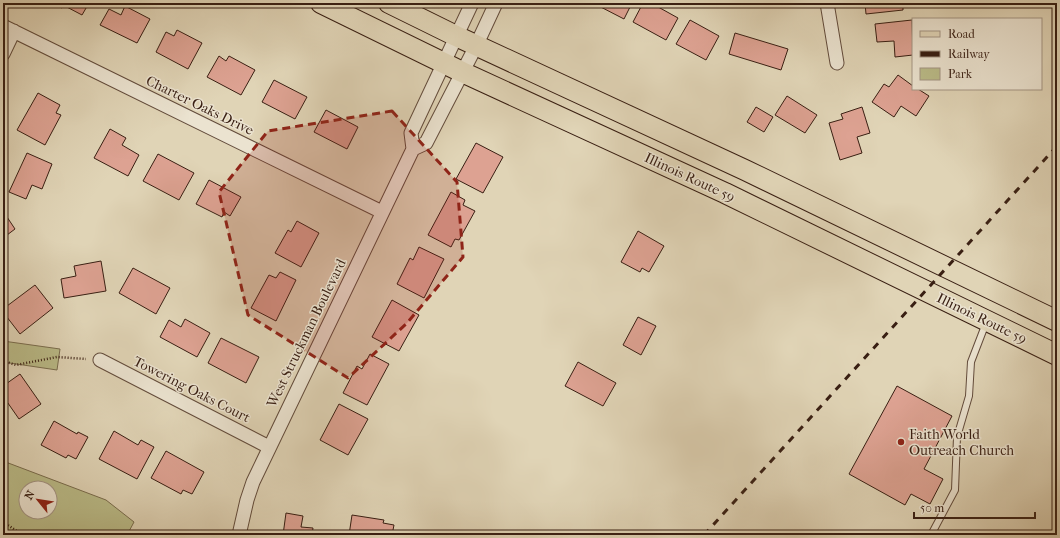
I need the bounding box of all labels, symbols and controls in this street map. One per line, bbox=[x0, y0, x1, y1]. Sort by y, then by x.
legend bbox=[912, 18, 1042, 90]
text: Road bbox=[948, 27, 975, 41]
text: Railway bbox=[948, 47, 990, 61]
text: Park bbox=[948, 67, 973, 81]
street label: Charter Oaks Drive bbox=[143, 72, 256, 139]
street label: Illinois Route 59 bbox=[642, 149, 738, 206]
street label: West Struckman Boulevard bbox=[263, 256, 350, 411]
street label: Illinois Route 59 bbox=[934, 289, 1029, 348]
street label: Towering Oaks Court bbox=[130, 353, 253, 426]
place label: Faith World Outreach Church bbox=[909, 426, 1014, 459]
marker: Faith World Outreach Church bbox=[896, 437, 906, 447]
north arrow bbox=[18, 480, 58, 520]
text: N bbox=[22, 488, 38, 502]
scale bar bbox=[914, 494, 1035, 520]
text: 50 m bbox=[920, 501, 944, 515]

